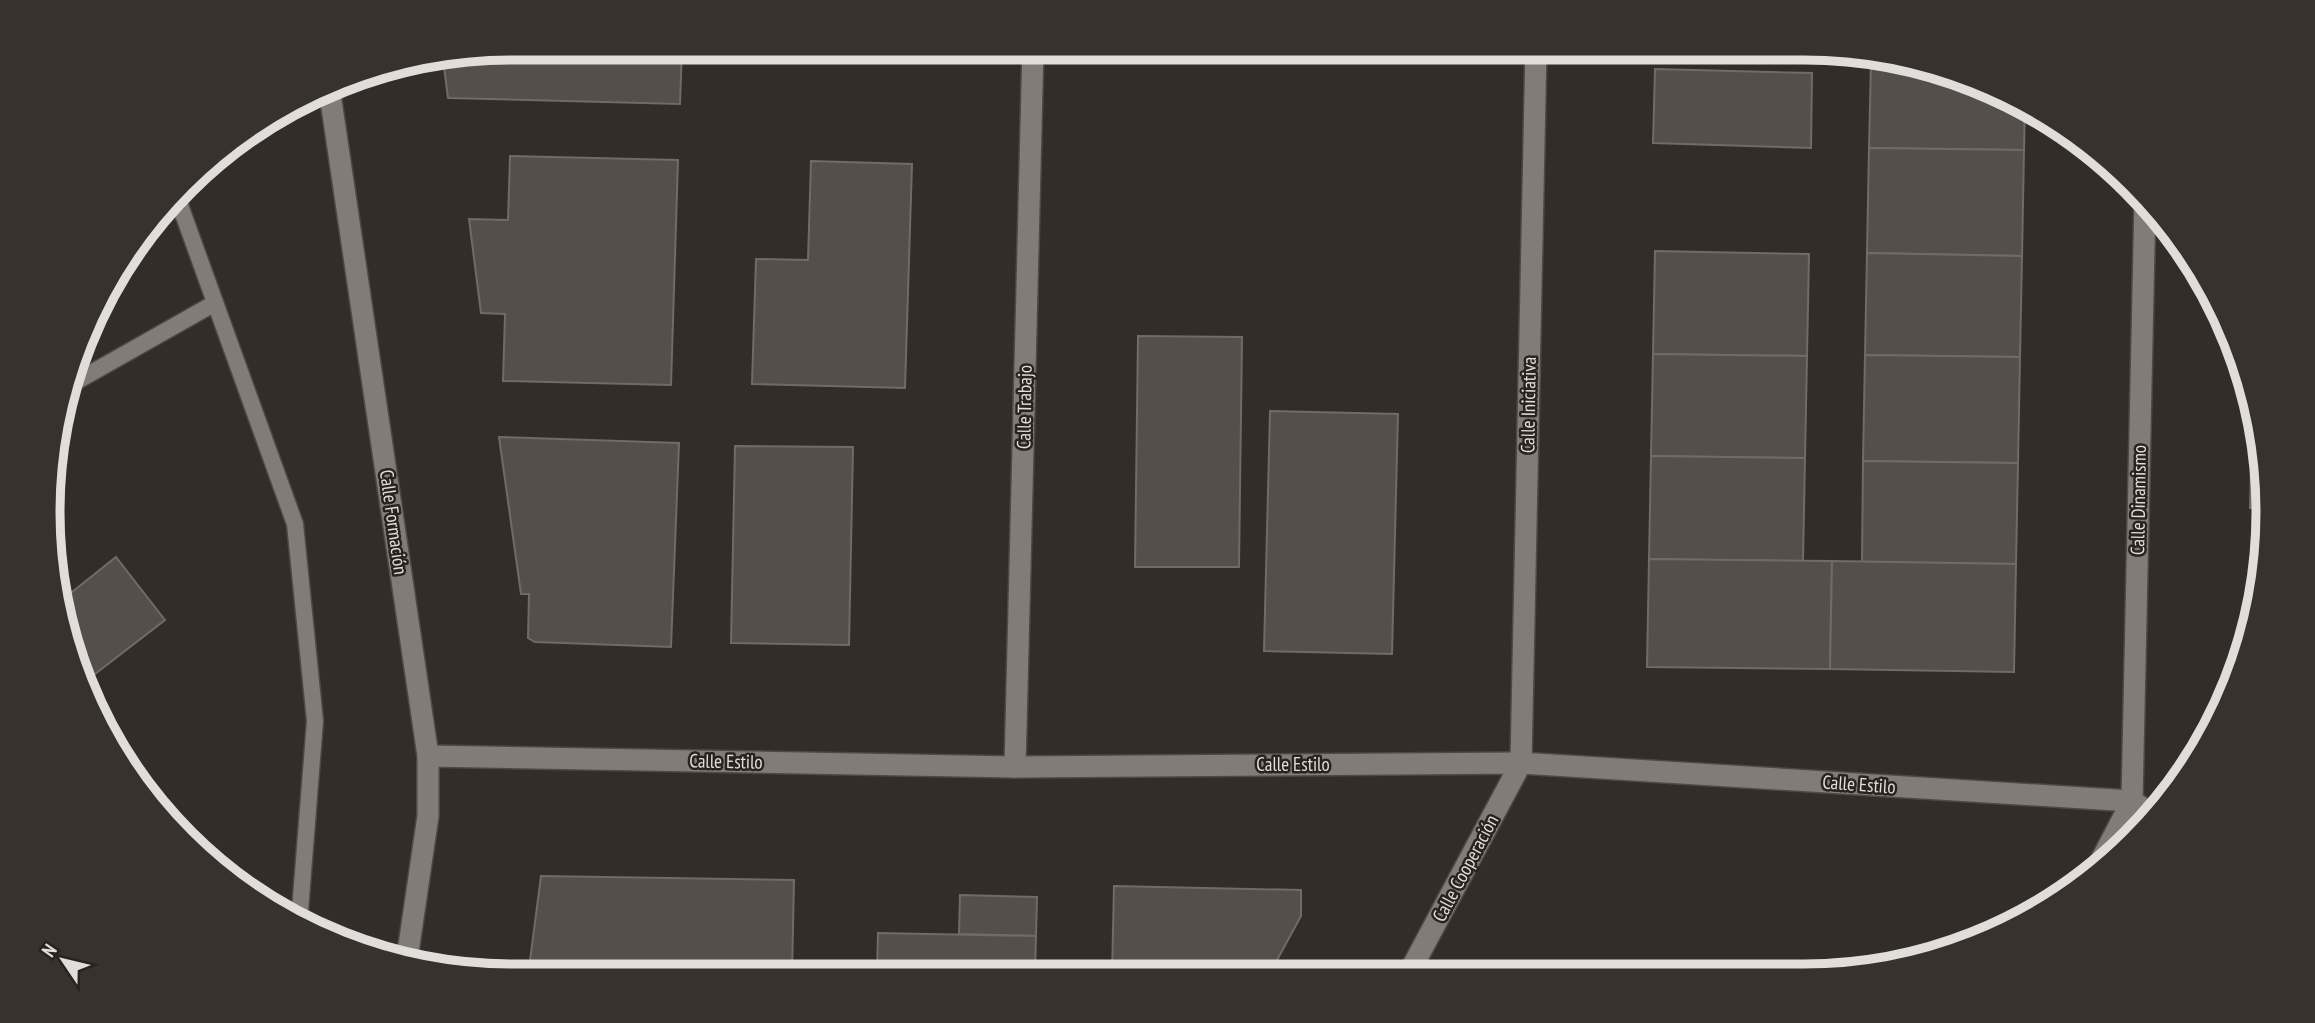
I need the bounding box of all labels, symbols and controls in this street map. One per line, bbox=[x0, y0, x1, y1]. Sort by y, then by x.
street label: Calle Iniciativa bbox=[1515, 357, 1541, 453]
street label: Calle Trabajo bbox=[1011, 365, 1037, 449]
street label: Calle Dinamismo bbox=[2125, 445, 2151, 555]
street label: Calle Formación bbox=[375, 468, 413, 576]
street label: Calle Estilo bbox=[689, 748, 763, 774]
street label: Calle Estilo bbox=[1256, 752, 1330, 776]
street label: Calle Estilo bbox=[1822, 769, 1896, 799]
street label: Calle Cooperación bbox=[1427, 810, 1503, 926]
north arrow bbox=[28, 925, 98, 995]
text: N bbox=[36, 939, 62, 961]

